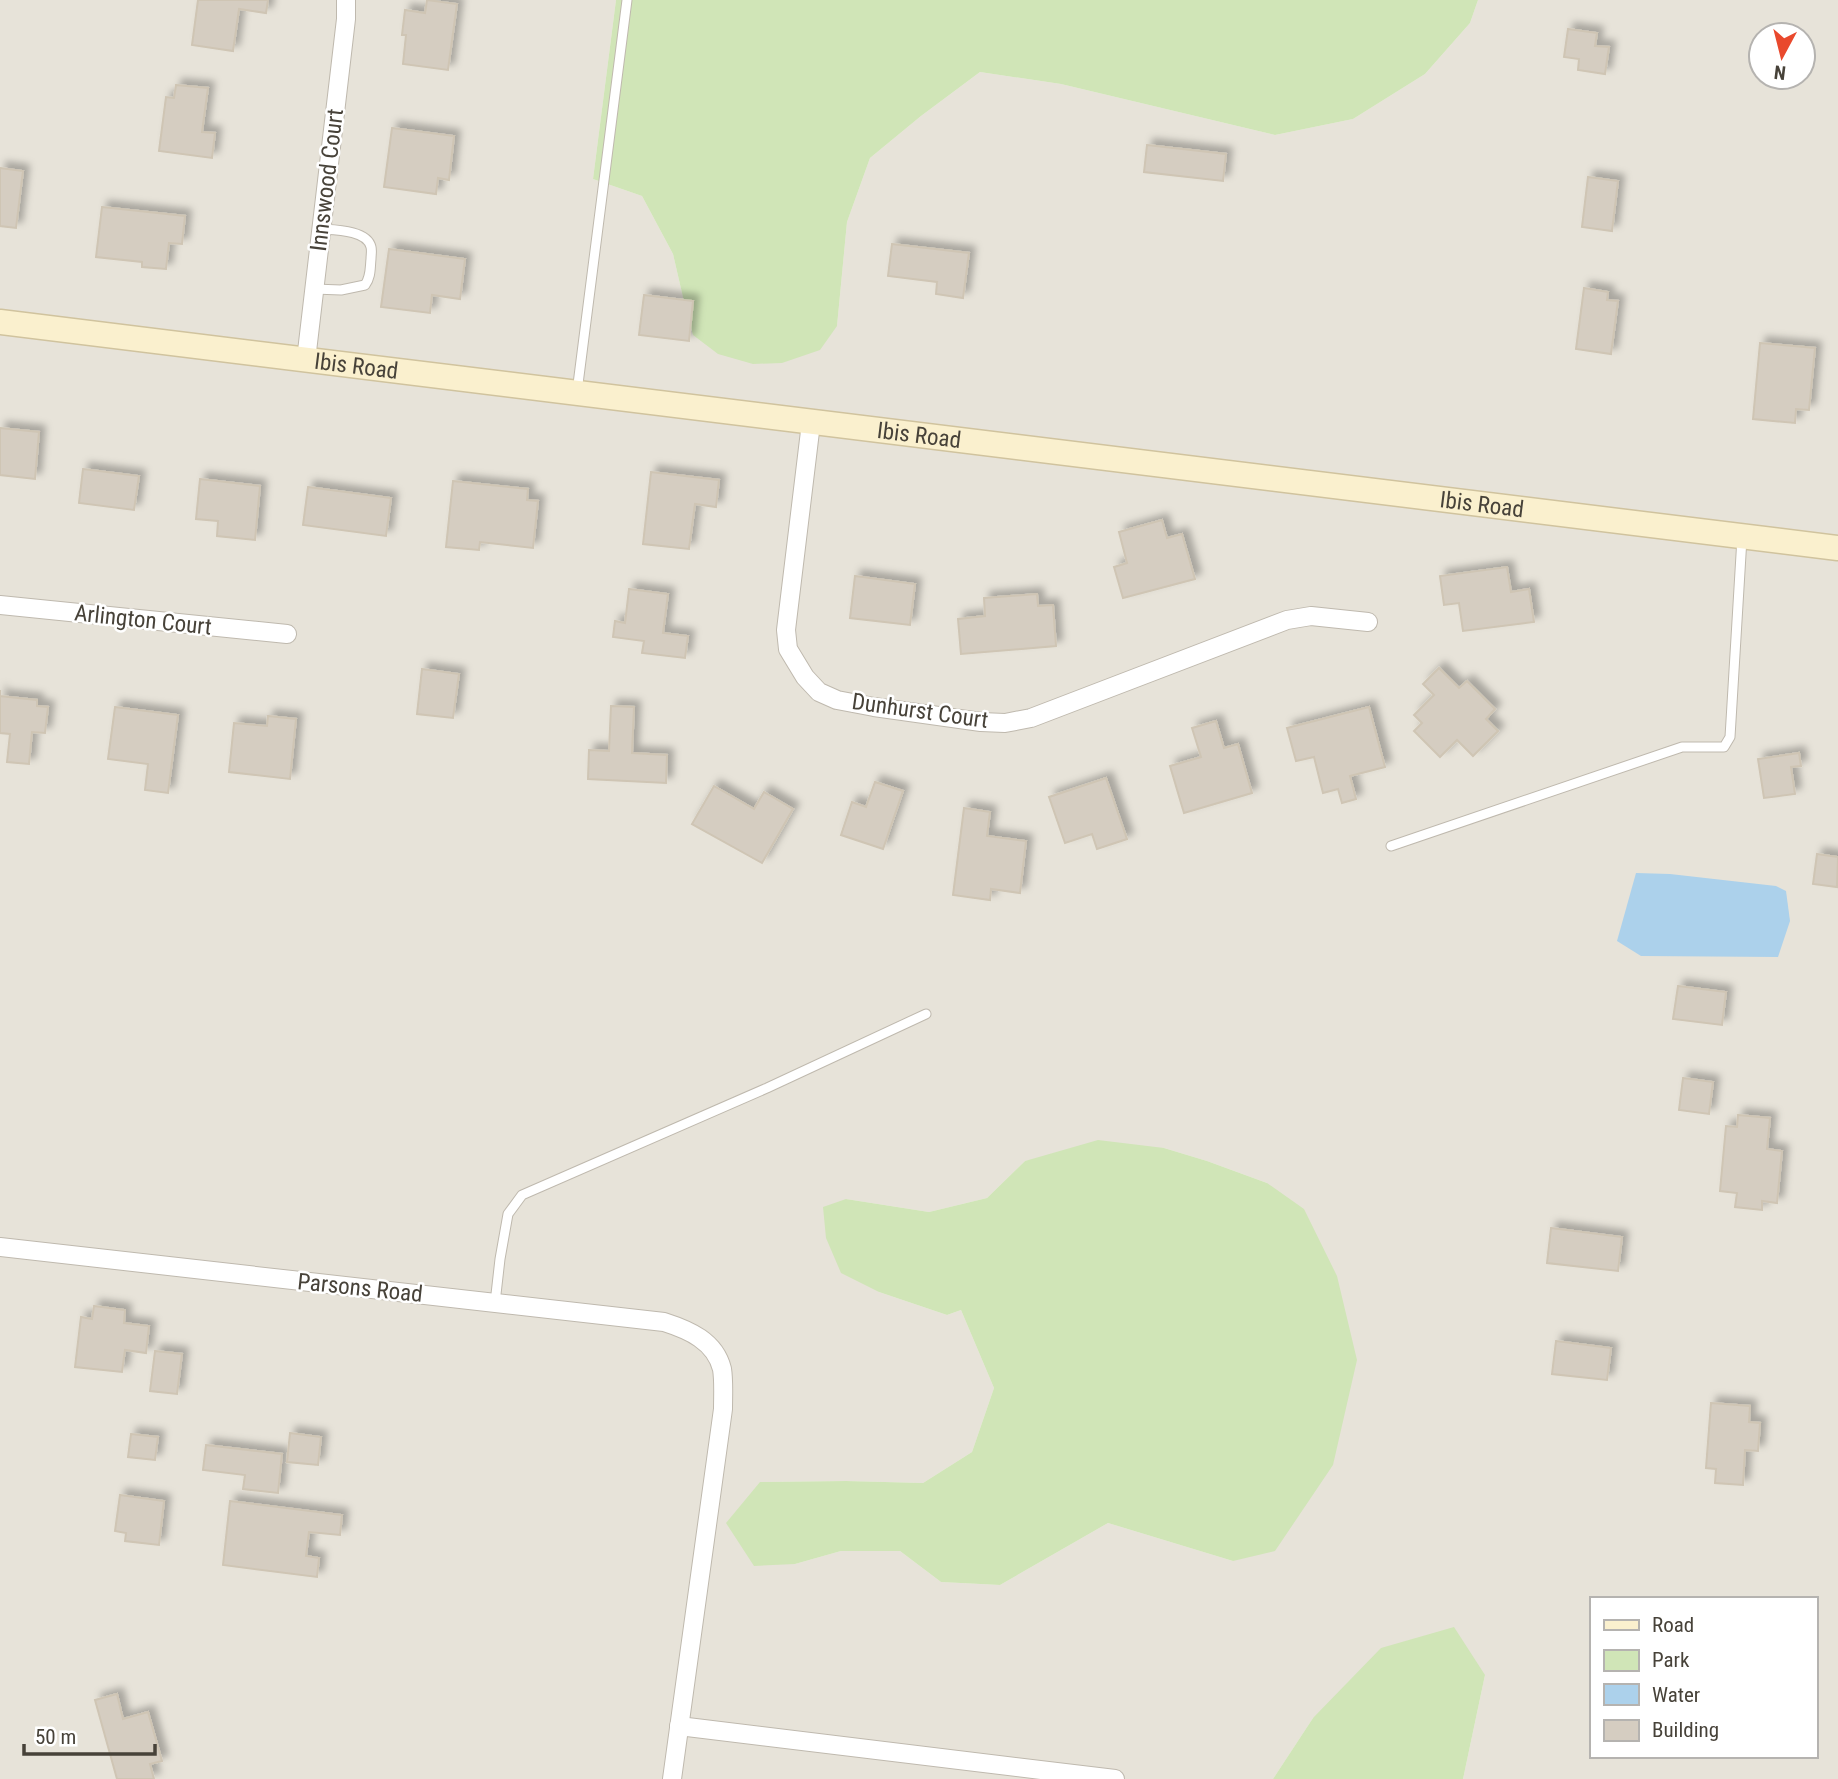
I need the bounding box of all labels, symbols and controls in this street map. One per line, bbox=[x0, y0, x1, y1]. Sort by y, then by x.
north arrow bbox=[1747, 21, 1817, 91]
text: N bbox=[1773, 60, 1787, 85]
street label: Innswood Court bbox=[305, 107, 349, 253]
street label: Ibis Road bbox=[313, 347, 400, 384]
street label: Ibis Road bbox=[876, 416, 963, 454]
street label: Ibis Road bbox=[1438, 486, 1525, 523]
street label: Arlington Court bbox=[73, 599, 213, 641]
street label: Dunhurst Court bbox=[850, 688, 990, 734]
street label: Parsons Road bbox=[296, 1268, 424, 1308]
legend bbox=[1590, 1597, 1817, 1758]
text: Road bbox=[1652, 1613, 1694, 1637]
text: Park bbox=[1652, 1648, 1690, 1672]
text: Water bbox=[1652, 1683, 1700, 1707]
scale bar bbox=[24, 1712, 156, 1756]
text: Building bbox=[1652, 1718, 1719, 1742]
text: 50 m bbox=[35, 1725, 76, 1749]

